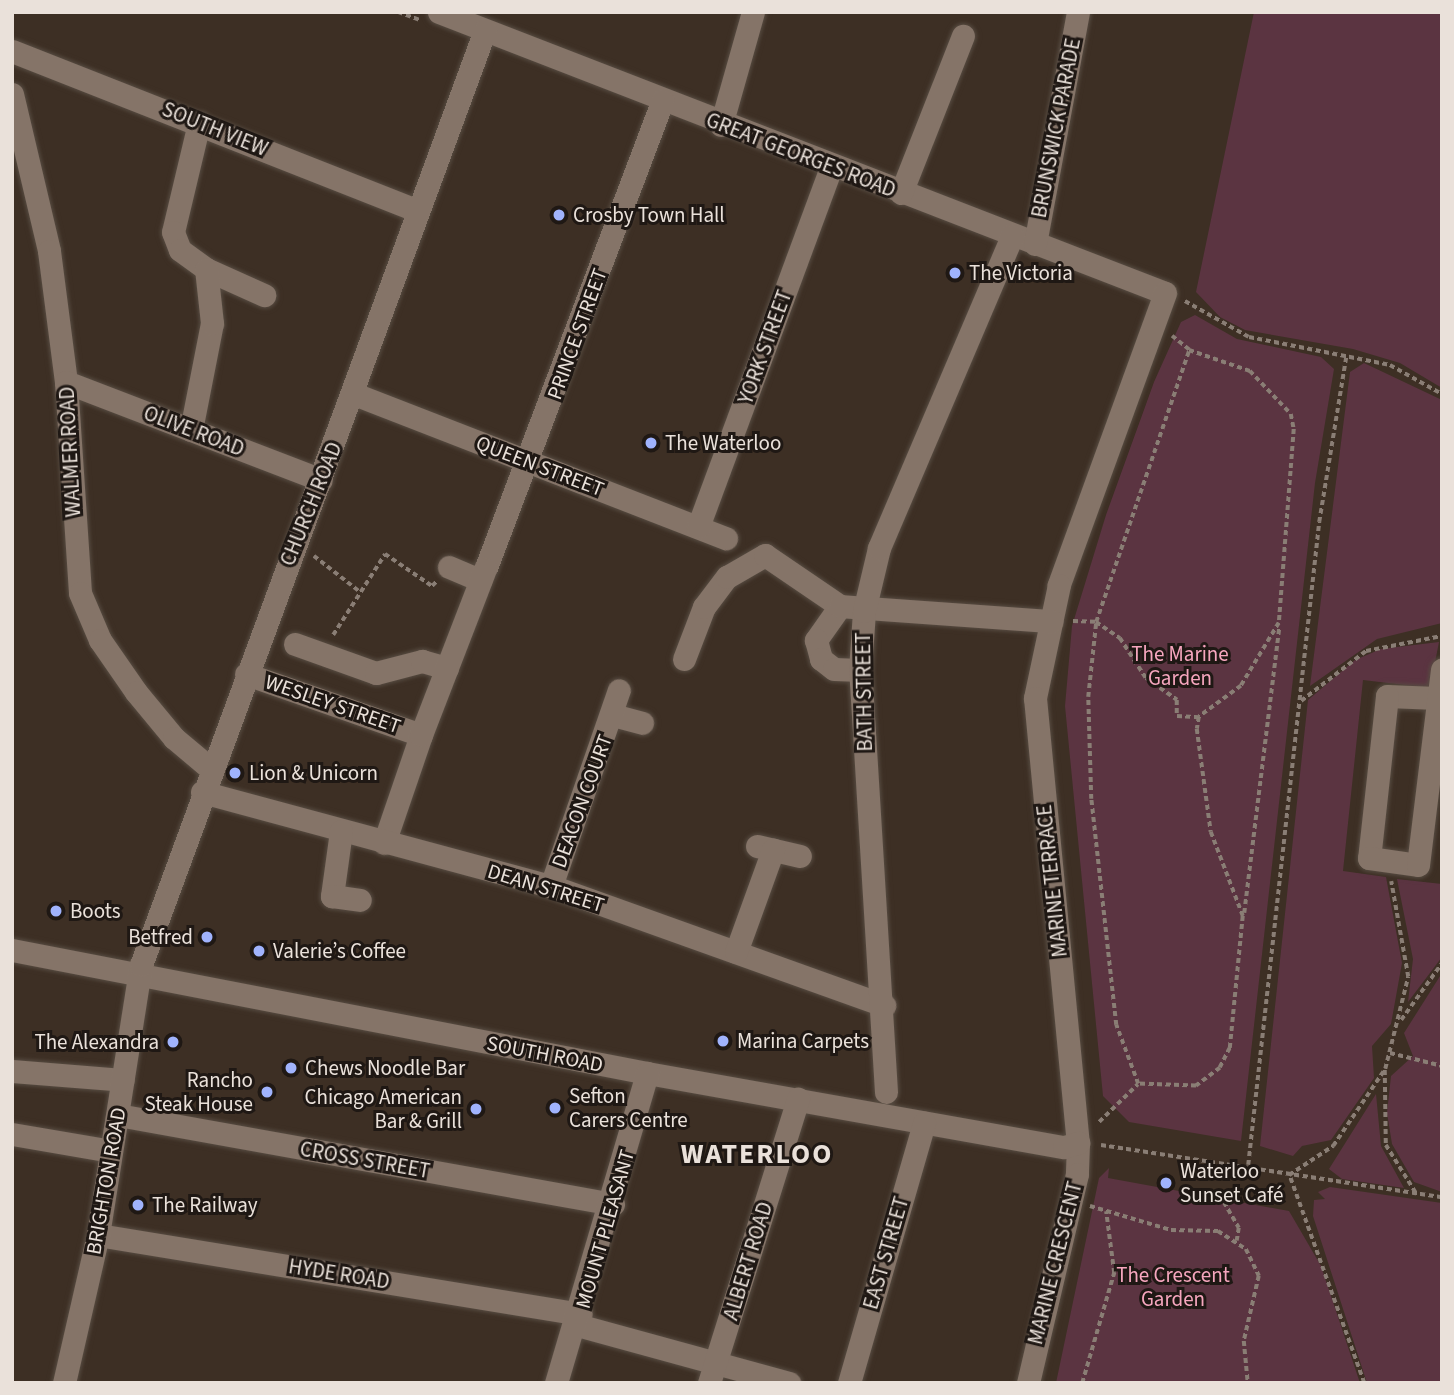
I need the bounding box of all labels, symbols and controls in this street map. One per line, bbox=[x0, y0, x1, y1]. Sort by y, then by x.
street label: BRUNSWICK PARADE bbox=[1026, 36, 1086, 220]
street label: SOUTH VIEW bbox=[158, 96, 272, 162]
street label: GREAT GEORGES ROAD bbox=[703, 107, 899, 203]
place label: Crosby Town Hall bbox=[573, 202, 725, 228]
marker: Crosby Town Hall bbox=[551, 207, 567, 223]
place label: The Victoria bbox=[969, 260, 1073, 286]
street label: PRINCE STREET bbox=[542, 265, 612, 403]
marker: The Victoria bbox=[947, 265, 963, 281]
street label: YORK STREET bbox=[733, 287, 797, 407]
street label: WALMER ROAD bbox=[54, 386, 86, 518]
street label: OLIVE ROAD bbox=[140, 400, 248, 462]
street label: QUEEN STREET bbox=[473, 430, 607, 502]
place label: The Waterloo bbox=[665, 430, 781, 456]
marker: The Waterloo bbox=[643, 435, 659, 451]
street label: CHURCH ROAD bbox=[275, 439, 347, 569]
street label: BATH STREET bbox=[850, 632, 878, 752]
park label: The Marine Garden bbox=[1131, 641, 1229, 691]
street label: WESLEY STREET bbox=[262, 669, 404, 739]
street label: DEACON COURT bbox=[546, 731, 618, 871]
place label: Lion & Unicorn bbox=[249, 760, 378, 786]
marker: Lion & Unicorn bbox=[227, 765, 243, 781]
street label: MARINE TERRACE bbox=[1031, 803, 1073, 959]
street label: DEAN STREET bbox=[485, 858, 607, 918]
place label: Boots bbox=[70, 898, 120, 924]
marker: Boots bbox=[48, 903, 64, 919]
place label: Betfred bbox=[128, 924, 193, 950]
marker: Betfred bbox=[199, 929, 215, 945]
place label: Valerie’s Coffee bbox=[273, 938, 406, 964]
marker: Valerie’s Coffee bbox=[251, 943, 267, 959]
place label: Marina Carpets bbox=[737, 1028, 869, 1054]
place label: The Alexandra bbox=[34, 1029, 159, 1055]
street label: SOUTH ROAD bbox=[485, 1030, 605, 1078]
marker: Marina Carpets bbox=[715, 1033, 731, 1049]
marker: The Alexandra bbox=[165, 1034, 181, 1050]
place label: Chews Noodle Bar bbox=[305, 1055, 465, 1081]
marker: Chews Noodle Bar bbox=[283, 1060, 299, 1076]
place label: Rancho Steak House bbox=[144, 1067, 253, 1117]
place label: Sefton Carers Centre bbox=[569, 1083, 688, 1133]
marker: Rancho Steak House bbox=[259, 1084, 275, 1100]
place label: Chicago American Bar & Grill bbox=[304, 1084, 462, 1134]
marker: Sefton Carers Centre bbox=[547, 1100, 563, 1116]
marker: Chicago American Bar & Grill bbox=[468, 1101, 484, 1117]
street label: BRIGHTON ROAD bbox=[81, 1105, 131, 1257]
street label: CROSS STREET bbox=[298, 1136, 432, 1184]
district label: WATERLOO bbox=[682, 1137, 832, 1171]
street label: MOUNT PLEASANT bbox=[570, 1147, 640, 1311]
place label: Waterloo Sunset Café bbox=[1180, 1158, 1283, 1208]
marker: Waterloo Sunset Café bbox=[1158, 1175, 1174, 1191]
street label: MARINE CRESCENT bbox=[1023, 1179, 1087, 1347]
place label: The Railway bbox=[152, 1192, 258, 1218]
street label: EAST STREET bbox=[858, 1194, 914, 1312]
marker: The Railway bbox=[130, 1197, 146, 1213]
street label: ALBERT ROAD bbox=[718, 1199, 778, 1323]
street label: HYDE ROAD bbox=[287, 1254, 391, 1294]
park label: The Crescent Garden bbox=[1116, 1262, 1230, 1312]

